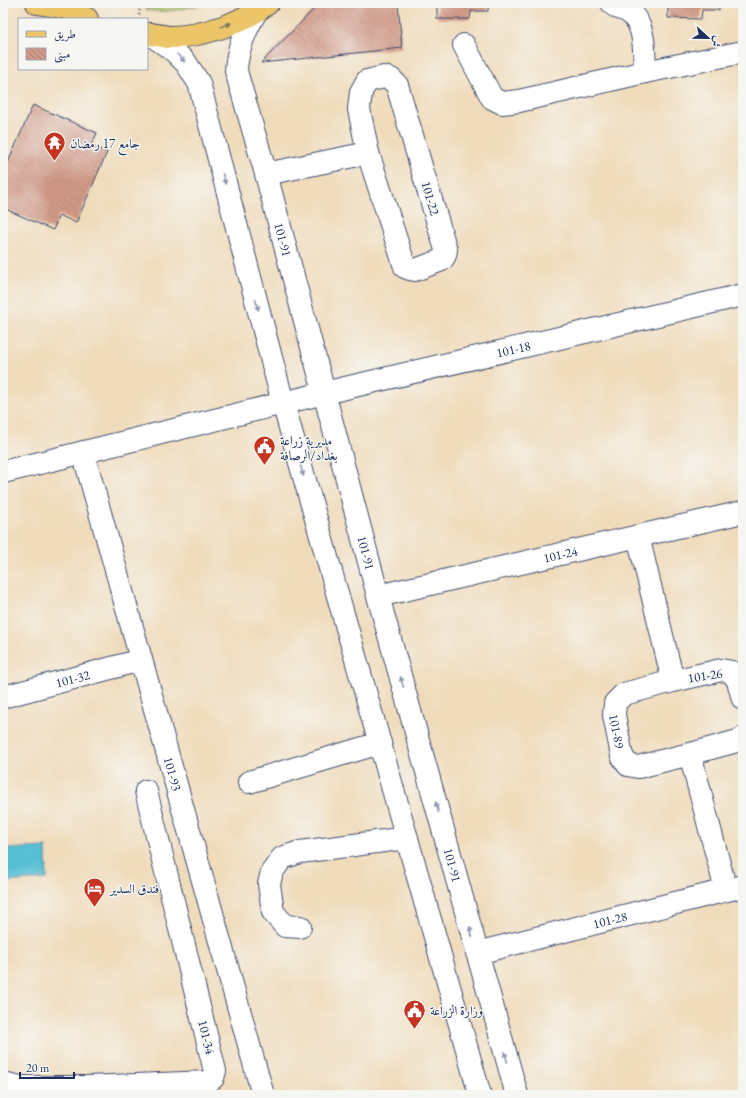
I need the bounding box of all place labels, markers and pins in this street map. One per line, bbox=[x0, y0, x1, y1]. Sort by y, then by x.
temple icon: جامع 17 رمضان bbox=[42, 130, 68, 163]
place label: جامع 17 رمضان bbox=[70, 135, 140, 156]
place label: مديرية زراعة بغداد/الرصافة bbox=[280, 432, 337, 464]
public building icon: مديرية زراعة بغداد/الرصافة bbox=[252, 434, 278, 467]
hotel icon: فندق السدير bbox=[81, 875, 107, 908]
place label: فندق السدير bbox=[108, 880, 160, 897]
public building icon: وزارة الزراعة bbox=[401, 997, 427, 1030]
place label: وزارة الزراعة bbox=[430, 1002, 483, 1019]

